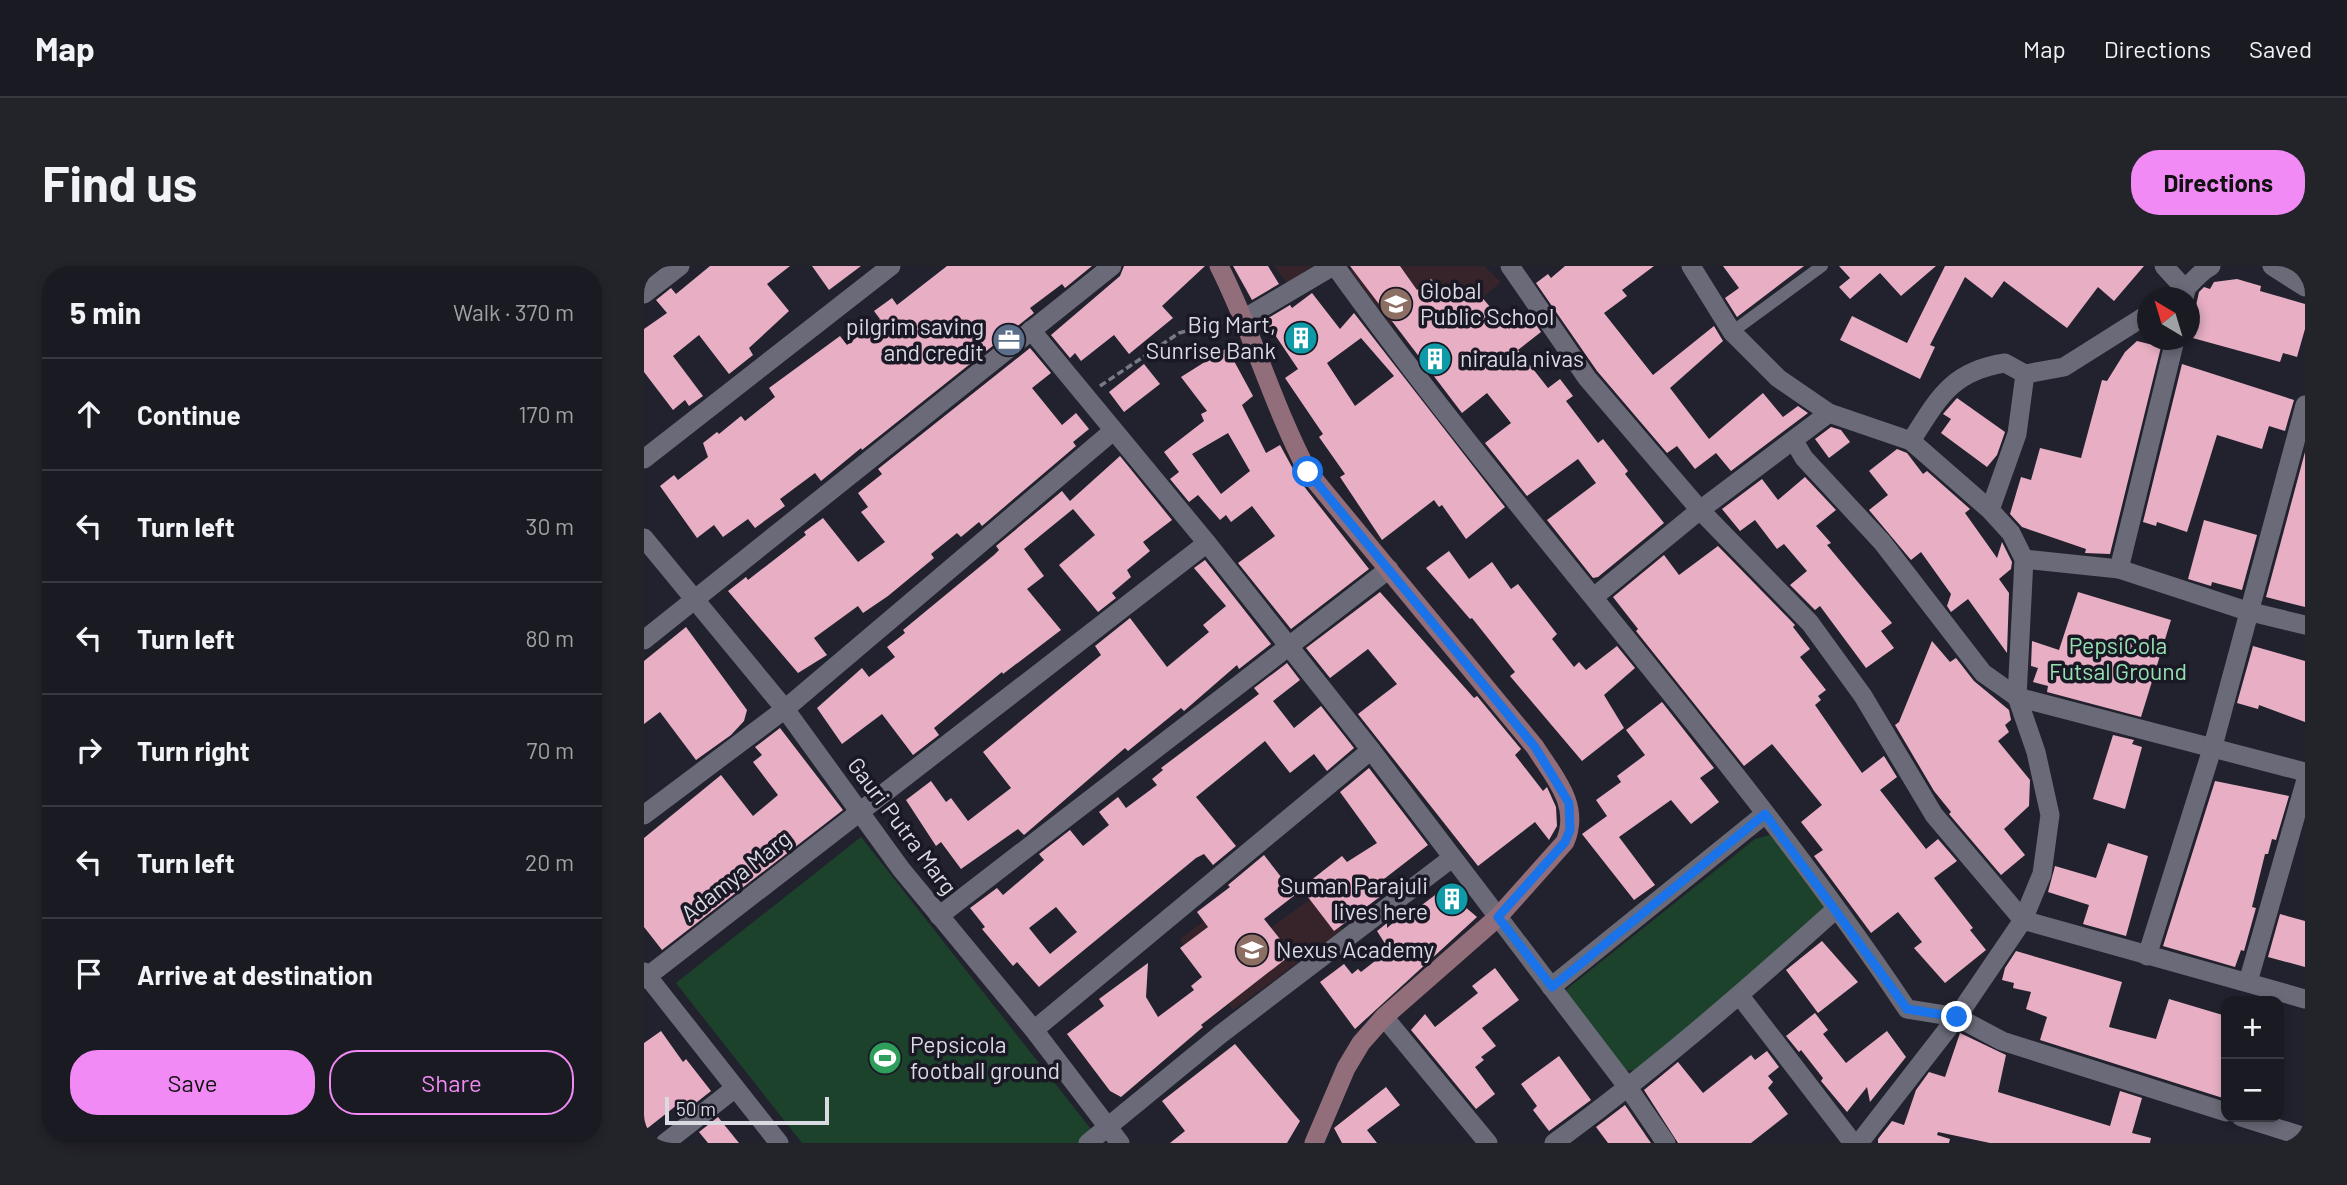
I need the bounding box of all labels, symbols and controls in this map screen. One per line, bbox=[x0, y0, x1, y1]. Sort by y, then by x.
text: Map bbox=[35, 28, 95, 68]
text: Map bbox=[2023, 34, 2066, 63]
text: Directions bbox=[2104, 34, 2211, 63]
text: Saved bbox=[2249, 34, 2312, 63]
button: Directions bbox=[2131, 150, 2305, 215]
text: Find us bbox=[42, 153, 197, 212]
place label: Global Public School bbox=[1420, 276, 1554, 330]
school or university icon: Global Public School bbox=[1377, 285, 1415, 323]
north arrow bbox=[2137, 287, 2200, 350]
text: 5 min bbox=[70, 294, 141, 330]
text: Walk · 370 m bbox=[453, 298, 574, 326]
place label: Big Mart, Sunrise Bank bbox=[1146, 310, 1276, 364]
place label: pilgrim saving and credit bbox=[846, 312, 984, 366]
building icon: Big Mart, Sunrise Bank bbox=[1282, 319, 1320, 357]
office icon: pilgrim saving and credit bbox=[990, 321, 1028, 359]
building icon: niraula nivas bbox=[1416, 340, 1454, 378]
place label: niraula nivas bbox=[1460, 344, 1584, 372]
icon: ahead bbox=[70, 395, 108, 433]
text: Continue bbox=[137, 399, 241, 430]
text: 170 m bbox=[518, 400, 574, 428]
route start bbox=[1292, 456, 1323, 487]
icon: left bbox=[70, 507, 108, 545]
text: Turn left bbox=[137, 511, 235, 542]
text: 30 m bbox=[526, 512, 574, 540]
icon: left bbox=[70, 619, 108, 657]
text: Turn left bbox=[137, 623, 235, 654]
text: 80 m bbox=[525, 624, 574, 652]
park label: PepsiCola Futsal Ground bbox=[2049, 631, 2187, 685]
icon: right bbox=[70, 731, 108, 769]
text: Turn right bbox=[137, 735, 250, 766]
text: 70 m bbox=[527, 736, 574, 764]
street label: Gauri Putra Marg bbox=[842, 751, 963, 899]
street label: Adamya Marg bbox=[675, 824, 796, 927]
icon: left bbox=[70, 843, 108, 881]
text: Turn left bbox=[137, 847, 235, 878]
text: 20 m bbox=[525, 848, 574, 876]
place label: Suman Parajuli lives here bbox=[1280, 871, 1428, 925]
building icon: Suman Parajuli lives here bbox=[1433, 880, 1471, 918]
school or university icon: Nexus Academy bbox=[1233, 931, 1271, 969]
place label: Nexus Academy bbox=[1276, 935, 1434, 963]
icon: arrive bbox=[70, 955, 108, 993]
text: Arrive at destination bbox=[137, 959, 373, 990]
map controls bbox=[2221, 996, 2284, 1122]
button: + bbox=[2221, 996, 2284, 1059]
route end bbox=[1941, 1001, 1972, 1032]
place label: Pepsicola football ground bbox=[910, 1030, 1060, 1084]
sports icon: Pepsicola football ground bbox=[866, 1039, 904, 1077]
button: Save bbox=[70, 1050, 315, 1115]
button: Share bbox=[329, 1050, 574, 1115]
button: − bbox=[2221, 1059, 2284, 1122]
scale bar bbox=[665, 1094, 830, 1126]
text: 50 m bbox=[676, 1097, 716, 1120]

